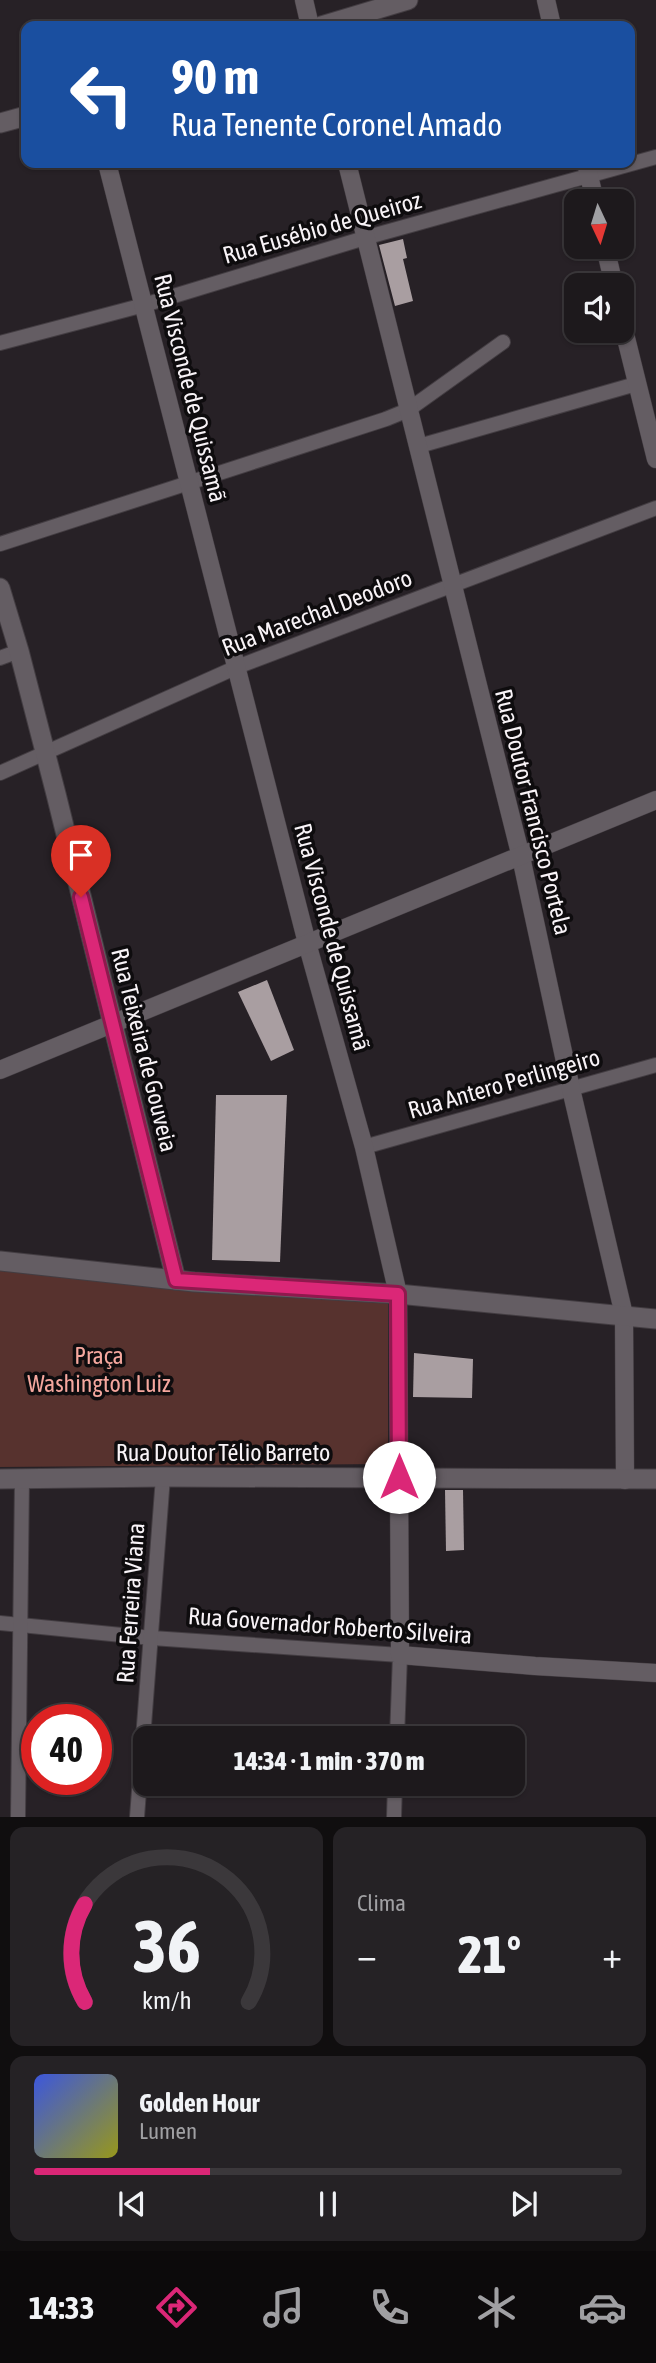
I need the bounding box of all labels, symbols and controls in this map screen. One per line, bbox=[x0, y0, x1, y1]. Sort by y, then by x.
text: 90 m bbox=[171, 48, 259, 104]
icon: left bbox=[56, 49, 147, 140]
text: Rua Tenente Coronel Amado bbox=[171, 106, 502, 143]
street label: Rua Eusébio de Queiroz bbox=[220, 186, 424, 269]
north arrow bbox=[564, 189, 634, 259]
map controls bbox=[564, 189, 634, 343]
street label: Rua Visconde de Quissamã bbox=[149, 271, 232, 505]
button: sound bbox=[564, 273, 634, 343]
street label: Rua Marechal Deodoro bbox=[218, 564, 415, 661]
street label: Rua Doutor Francisco Portela bbox=[490, 686, 577, 938]
street label: Rua Visconde de Quissamã bbox=[289, 820, 376, 1054]
pin bbox=[51, 825, 111, 897]
icon: arrive bbox=[62, 836, 100, 874]
street label: Rua Teixeira de Gouveia bbox=[106, 945, 183, 1154]
street label: Rua Antero Perlingeiro bbox=[405, 1043, 603, 1124]
park label: Praça Washington Luiz bbox=[27, 1342, 171, 1397]
street label: Rua Doutor Télio Barreto bbox=[116, 1439, 330, 1466]
position arrow bbox=[362, 1440, 436, 1514]
street label: Rua Ferreira Viana bbox=[111, 1522, 150, 1684]
street label: Rua Governador Roberto Silveira bbox=[187, 1602, 473, 1649]
speed limit sign: 40 bbox=[21, 1704, 112, 1795]
text: 14:34 · 1 min · 370 m bbox=[234, 1746, 424, 1776]
text: Clima bbox=[357, 1890, 406, 1916]
text: 36 bbox=[132, 1905, 201, 1988]
text: 21° bbox=[458, 1924, 521, 1984]
text: − bbox=[357, 1933, 377, 1976]
text: + bbox=[602, 1933, 622, 1976]
text: km/h bbox=[142, 1986, 191, 2014]
text: Golden Hour bbox=[139, 2088, 259, 2118]
text: Lumen bbox=[139, 2118, 197, 2144]
icon: previous bbox=[113, 2185, 151, 2223]
icon: pause bbox=[309, 2185, 347, 2223]
icon: next bbox=[505, 2185, 543, 2223]
icon: directions bbox=[152, 2283, 201, 2332]
icon: music bbox=[259, 2283, 308, 2332]
icon: phone bbox=[365, 2283, 414, 2332]
icon: climate bbox=[472, 2283, 521, 2332]
icon: car bbox=[578, 2283, 627, 2332]
text: 14:33 bbox=[29, 2289, 95, 2326]

